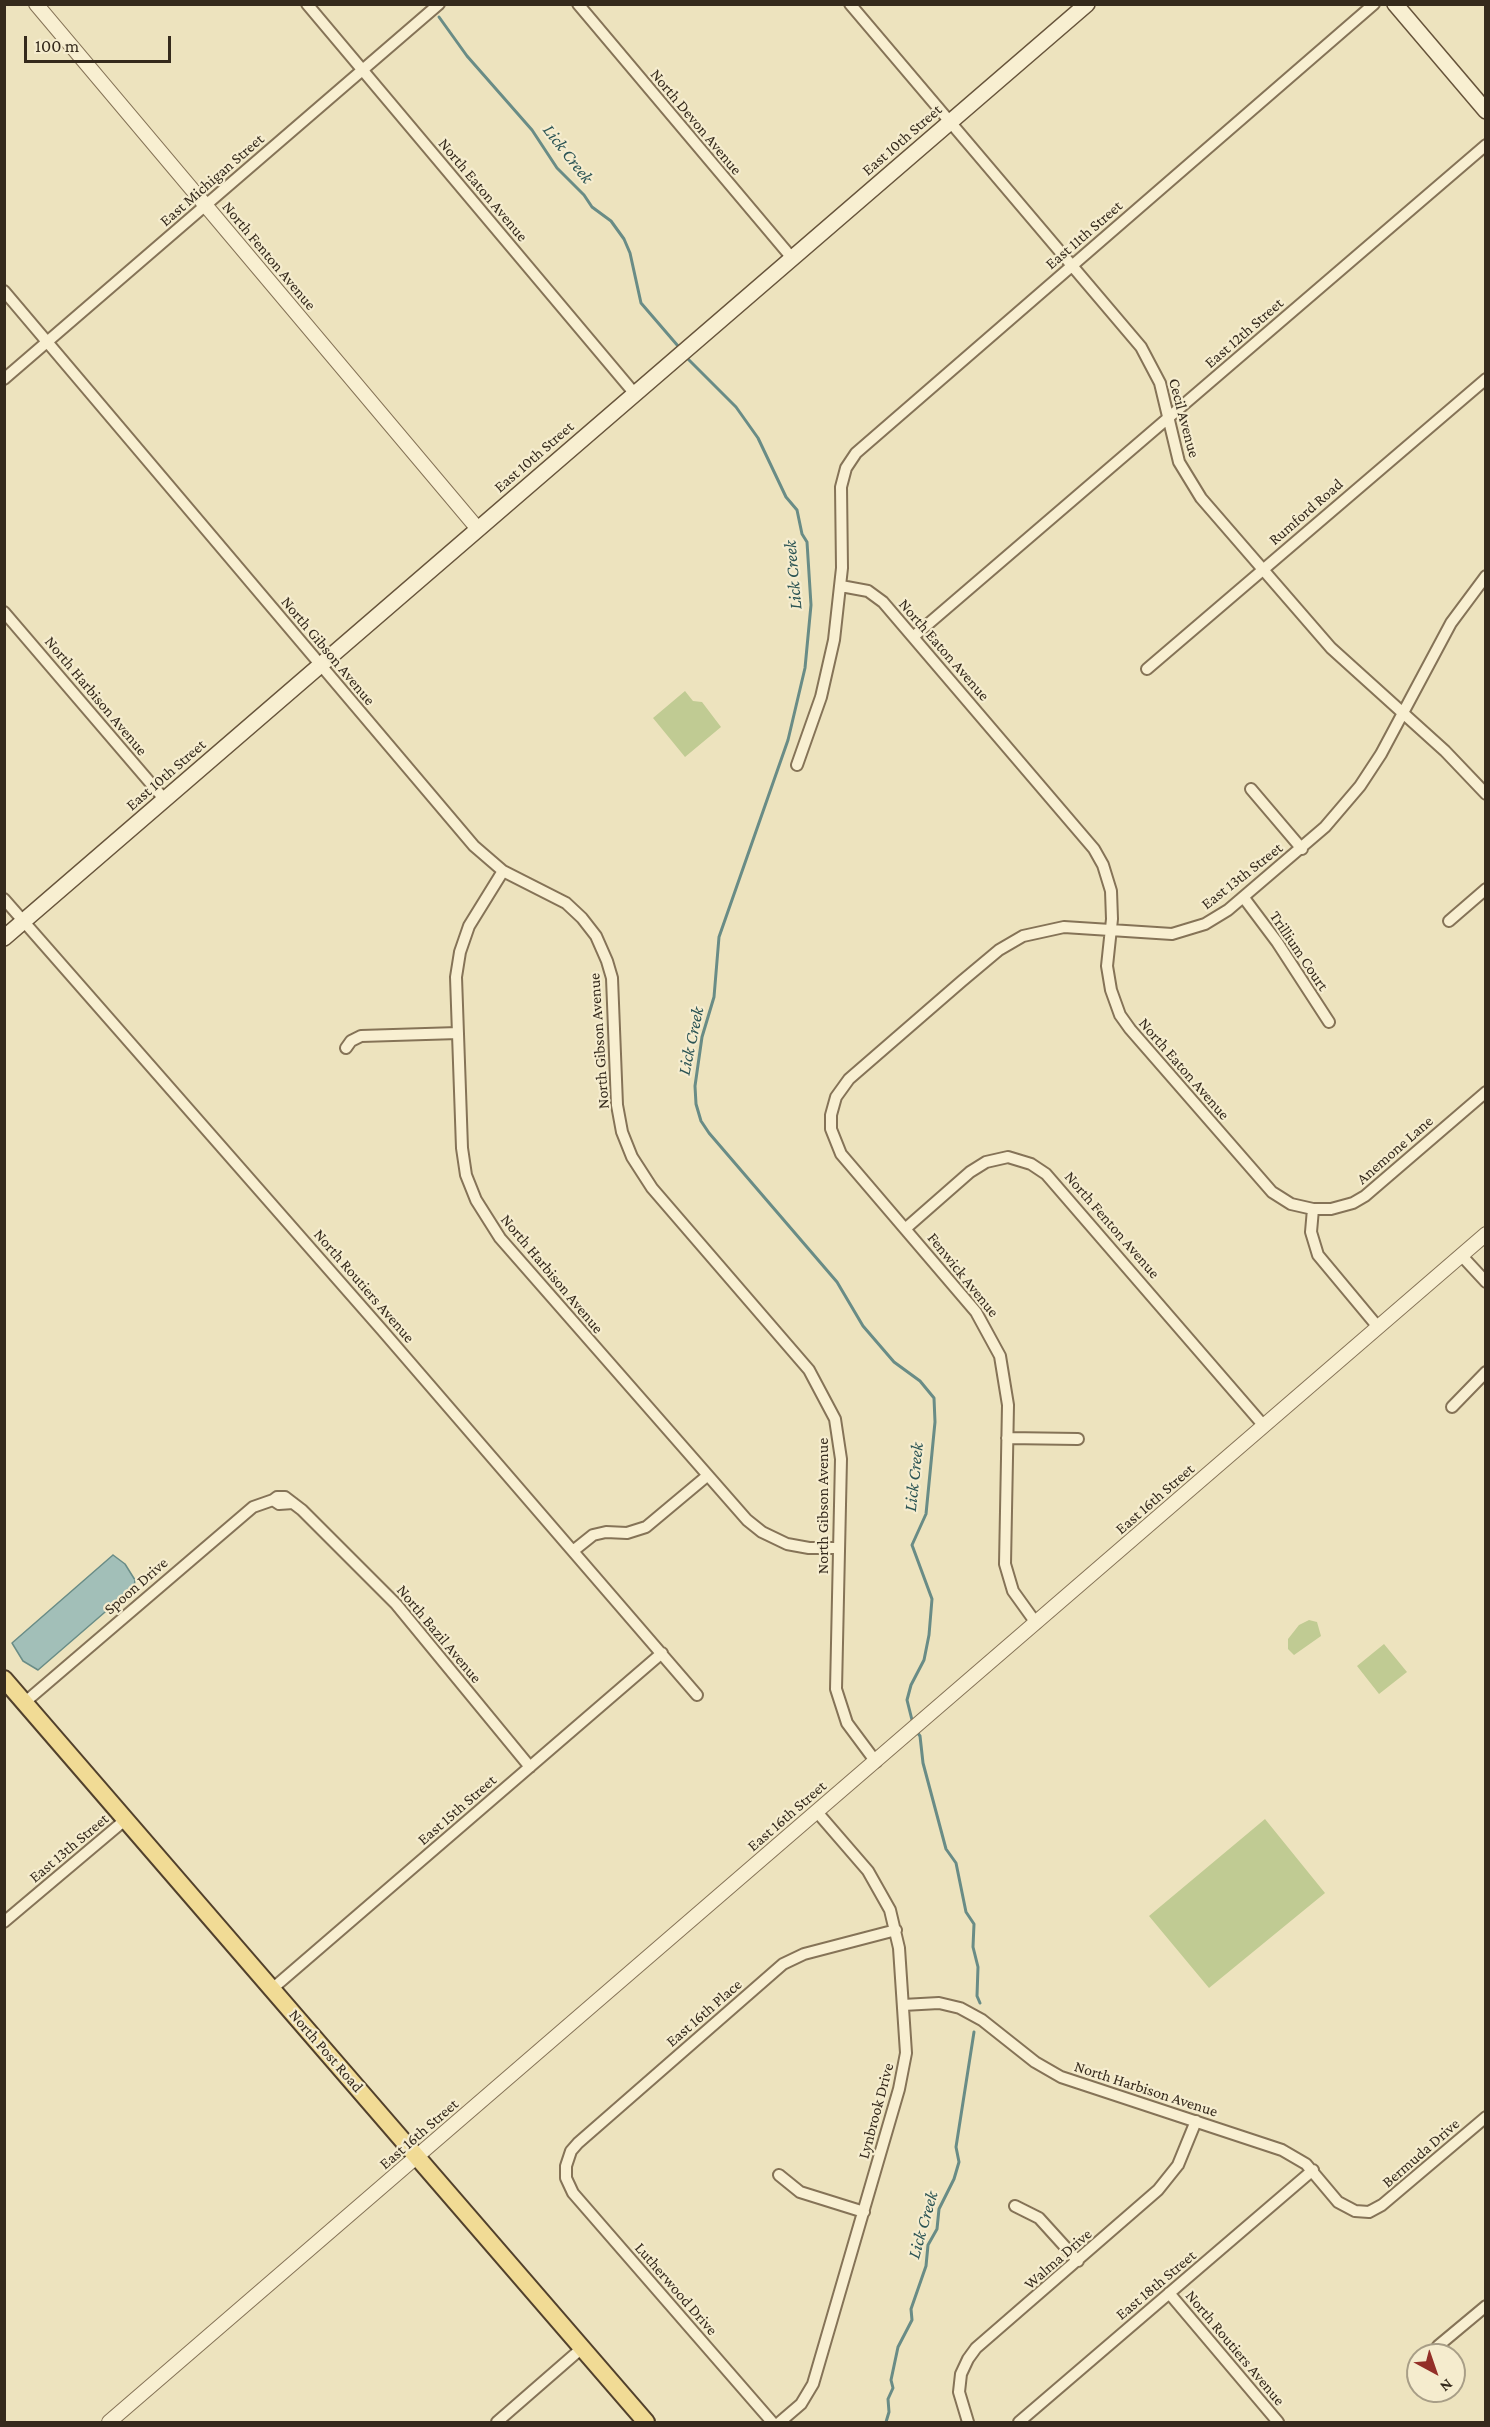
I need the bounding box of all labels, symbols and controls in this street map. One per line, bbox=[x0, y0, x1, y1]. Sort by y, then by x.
scale bar bbox=[27, 24, 174, 62]
text: 100 m bbox=[35, 36, 79, 56]
street label: North Devon Avenue bbox=[646, 65, 746, 179]
street label: East 10th Street bbox=[858, 100, 946, 180]
water label: Lick Creek bbox=[538, 120, 598, 188]
street label: East Michigan Street bbox=[156, 130, 268, 230]
street label: North Eaton Avenue bbox=[434, 134, 532, 246]
street label: East 11th Street bbox=[1042, 196, 1126, 274]
street label: North Fenton Avenue bbox=[218, 198, 320, 314]
street label: East 12th Street bbox=[1201, 294, 1287, 372]
street label: Cecil Avenue bbox=[1164, 376, 1204, 460]
street label: East 10th Street bbox=[490, 417, 578, 497]
street label: Rumford Road bbox=[1265, 475, 1347, 549]
water label: Lick Creek bbox=[779, 540, 807, 610]
street label: North Gibson Avenue bbox=[277, 593, 379, 709]
street label: North Eaton Avenue bbox=[894, 595, 994, 705]
street label: North Harbison Avenue bbox=[41, 632, 151, 760]
street label: East 10th Street bbox=[122, 735, 210, 815]
street label: East 13th Street bbox=[1197, 838, 1287, 914]
street label: Trillium Court bbox=[1265, 907, 1333, 995]
street label: North Gibson Avenue bbox=[585, 972, 613, 1110]
water label: Lick Creek bbox=[673, 1005, 709, 1077]
street label: North Eaton Avenue bbox=[1134, 1014, 1234, 1124]
street label: Anemone Lane bbox=[1353, 1112, 1437, 1188]
street label: North Fenton Avenue bbox=[1060, 1167, 1164, 1283]
street label: North Harbison Avenue bbox=[497, 1210, 607, 1338]
street label: North Routiers Avenue bbox=[309, 1225, 419, 1347]
street label: Fenwick Avenue bbox=[923, 1229, 1003, 1321]
street label: North Gibson Avenue bbox=[813, 1438, 833, 1574]
water label: Lick Creek bbox=[900, 1441, 928, 1513]
street label: East 16th Street bbox=[1112, 1459, 1198, 1539]
street label: Spoon Drive bbox=[100, 1553, 172, 1619]
street label: North Bazil Avenue bbox=[392, 1581, 486, 1687]
street label: East 15th Street bbox=[414, 1771, 500, 1849]
street label: East 16th Street bbox=[744, 1776, 830, 1856]
street label: East 13th Street bbox=[25, 1809, 113, 1887]
street label: East 16th Place bbox=[662, 1975, 746, 2051]
street label: North Post Road bbox=[285, 2006, 367, 2096]
street label: North Harbison Avenue bbox=[1072, 2057, 1220, 2121]
street label: Lynbrook Drive bbox=[854, 2061, 898, 2161]
street label: East 16th Street bbox=[376, 2094, 462, 2174]
street label: Bermuda Drive bbox=[1378, 2114, 1464, 2192]
water label: Lick Creek bbox=[903, 2189, 943, 2261]
street label: Walma Drive bbox=[1020, 2224, 1096, 2294]
street label: Lutherwood Drive bbox=[630, 2239, 722, 2339]
street label: East 18th Street bbox=[1112, 2246, 1200, 2324]
street label: North Routiers Avenue bbox=[1181, 2286, 1289, 2410]
north arrow bbox=[1406, 2343, 1466, 2403]
text: N bbox=[1437, 2376, 1456, 2396]

